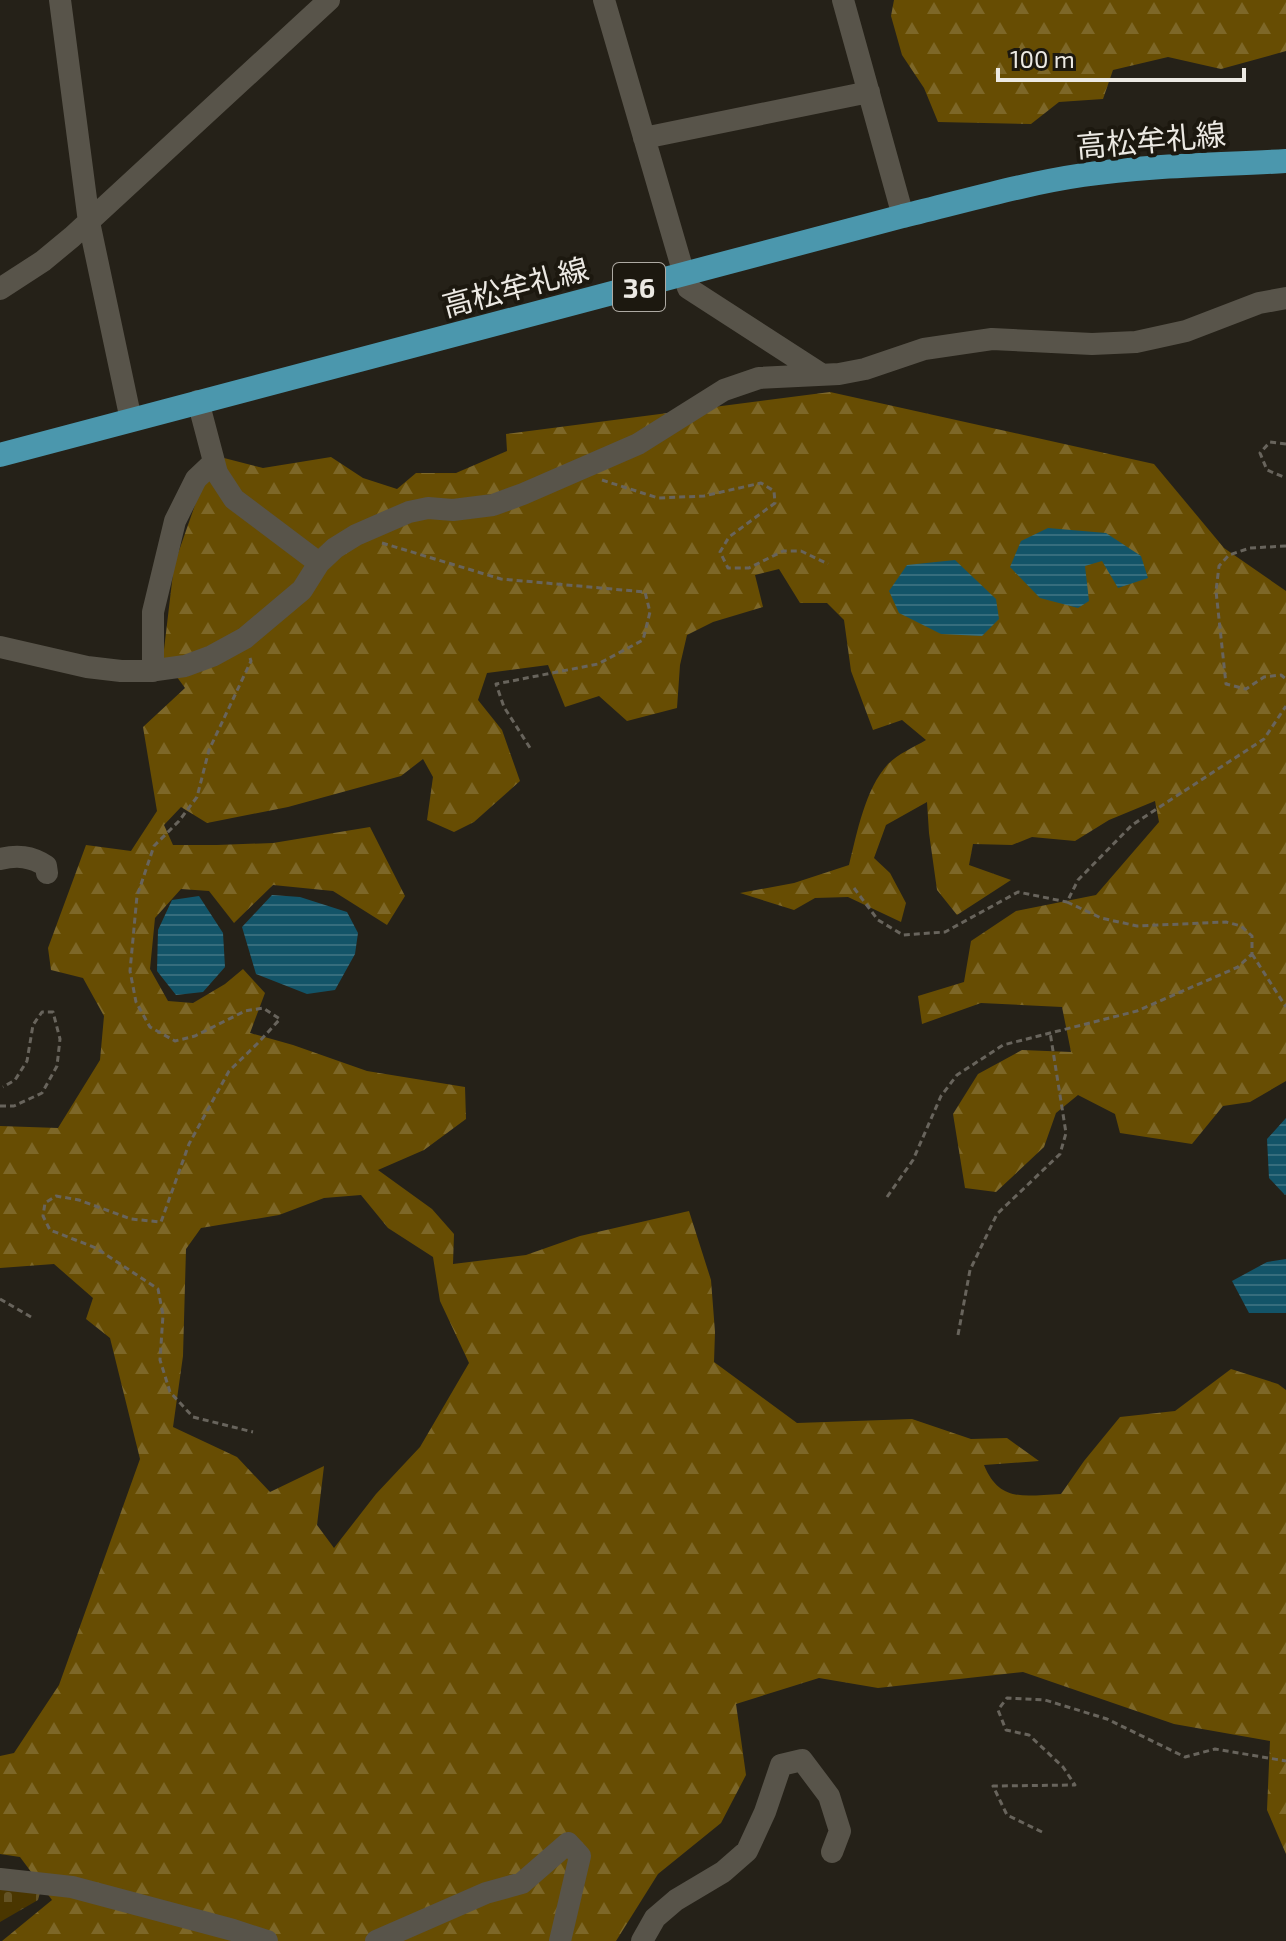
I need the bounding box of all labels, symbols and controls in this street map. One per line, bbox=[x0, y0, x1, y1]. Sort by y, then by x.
scale bar bbox=[998, 32, 1244, 82]
text: 100 m bbox=[1010, 44, 1075, 73]
street label: 高松牟礼線 bbox=[1075, 115, 1227, 163]
street label: 高松牟礼線 bbox=[438, 249, 592, 323]
road number: 36 bbox=[613, 263, 665, 311]

